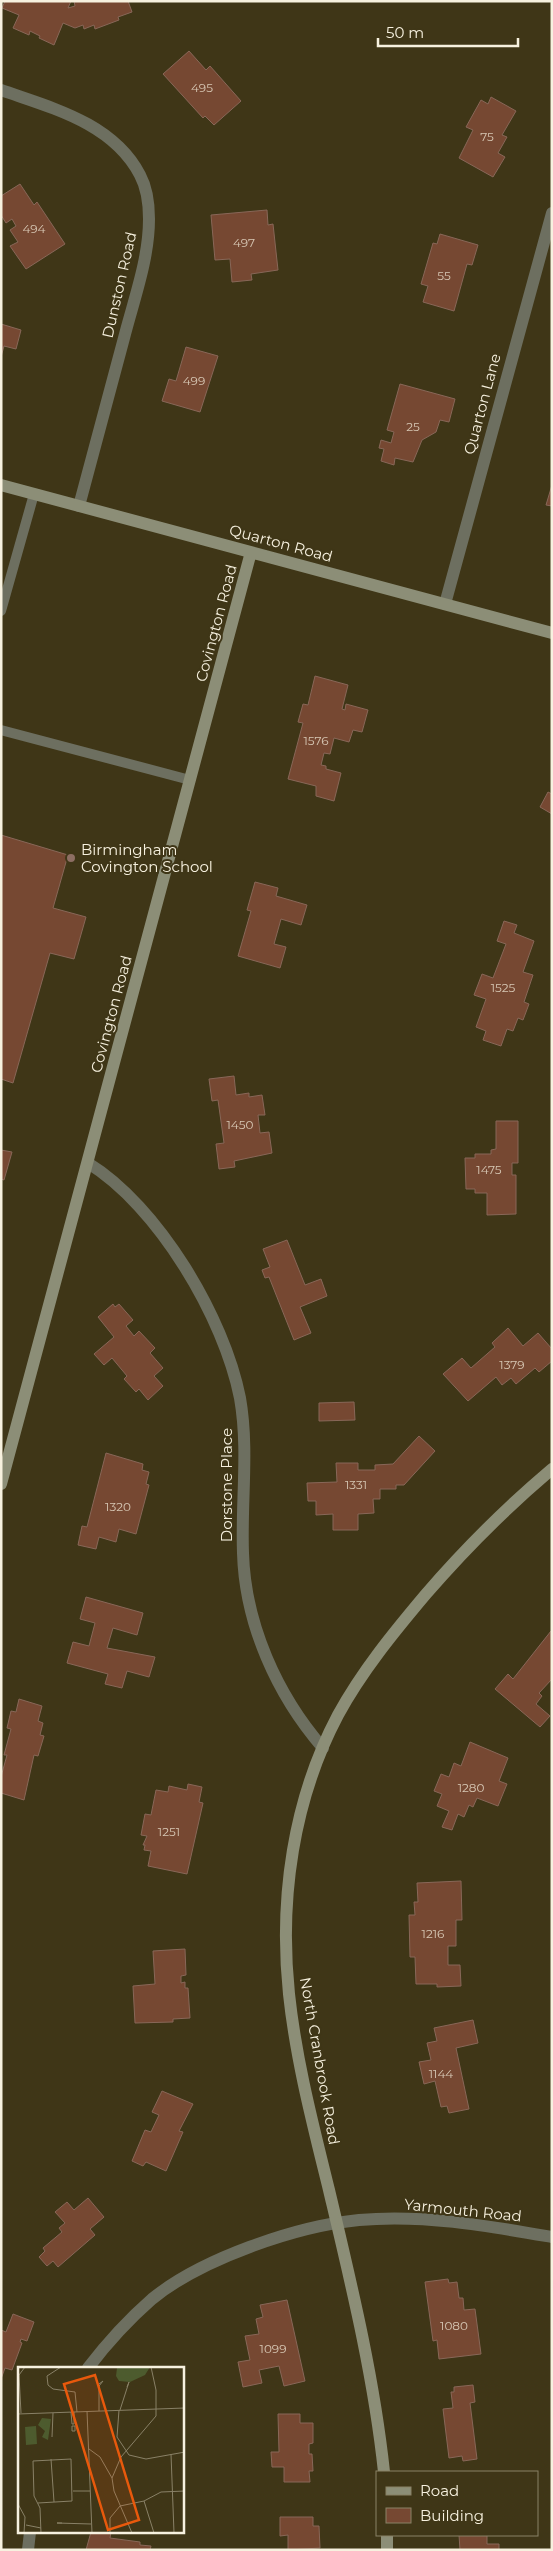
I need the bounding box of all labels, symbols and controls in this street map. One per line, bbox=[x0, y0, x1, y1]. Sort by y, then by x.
scale bar bbox=[378, 15, 518, 47]
text: 50 m bbox=[386, 23, 424, 42]
house number: 495 bbox=[191, 80, 213, 95]
house number: 75 bbox=[480, 129, 494, 144]
house number: 494 bbox=[22, 221, 46, 236]
street label: Dunston Road bbox=[98, 230, 140, 340]
house number: 497 bbox=[233, 235, 255, 250]
house number: 55 bbox=[437, 268, 451, 283]
street label: Quarton Lane bbox=[459, 351, 505, 457]
house number: 499 bbox=[183, 373, 205, 388]
house number: 25 bbox=[406, 419, 420, 434]
street label: Quarton Road bbox=[227, 520, 335, 566]
street label: Covington Road bbox=[191, 562, 241, 684]
house number: 1576 bbox=[303, 733, 329, 748]
place label: Birmingham Covington School bbox=[81, 840, 213, 876]
marker: Birmingham Covington School bbox=[65, 852, 77, 864]
street label: Covington Road bbox=[86, 953, 136, 1075]
house number: 1525 bbox=[491, 980, 516, 995]
house number: 1450 bbox=[227, 1117, 254, 1132]
house number: 1475 bbox=[476, 1162, 502, 1177]
house number: 1379 bbox=[499, 1357, 525, 1372]
street label: Dorstone Place bbox=[217, 1428, 236, 1542]
house number: 1331 bbox=[345, 1477, 367, 1492]
house number: 1320 bbox=[105, 1499, 131, 1514]
house number: 1280 bbox=[458, 1780, 484, 1795]
house number: 1251 bbox=[158, 1824, 180, 1839]
house number: 1216 bbox=[422, 1926, 444, 1941]
street label: North Cranbrook Road bbox=[296, 1976, 344, 2146]
house number: 1144 bbox=[429, 2066, 453, 2081]
street label: Yarmouth Road bbox=[403, 2194, 523, 2226]
house number: 1080 bbox=[440, 2318, 468, 2333]
house number: 1099 bbox=[260, 2341, 286, 2356]
inset map bbox=[18, 2367, 184, 2534]
legend bbox=[376, 2471, 538, 2536]
text: Road bbox=[420, 2481, 459, 2500]
text: Building bbox=[420, 2506, 484, 2525]

